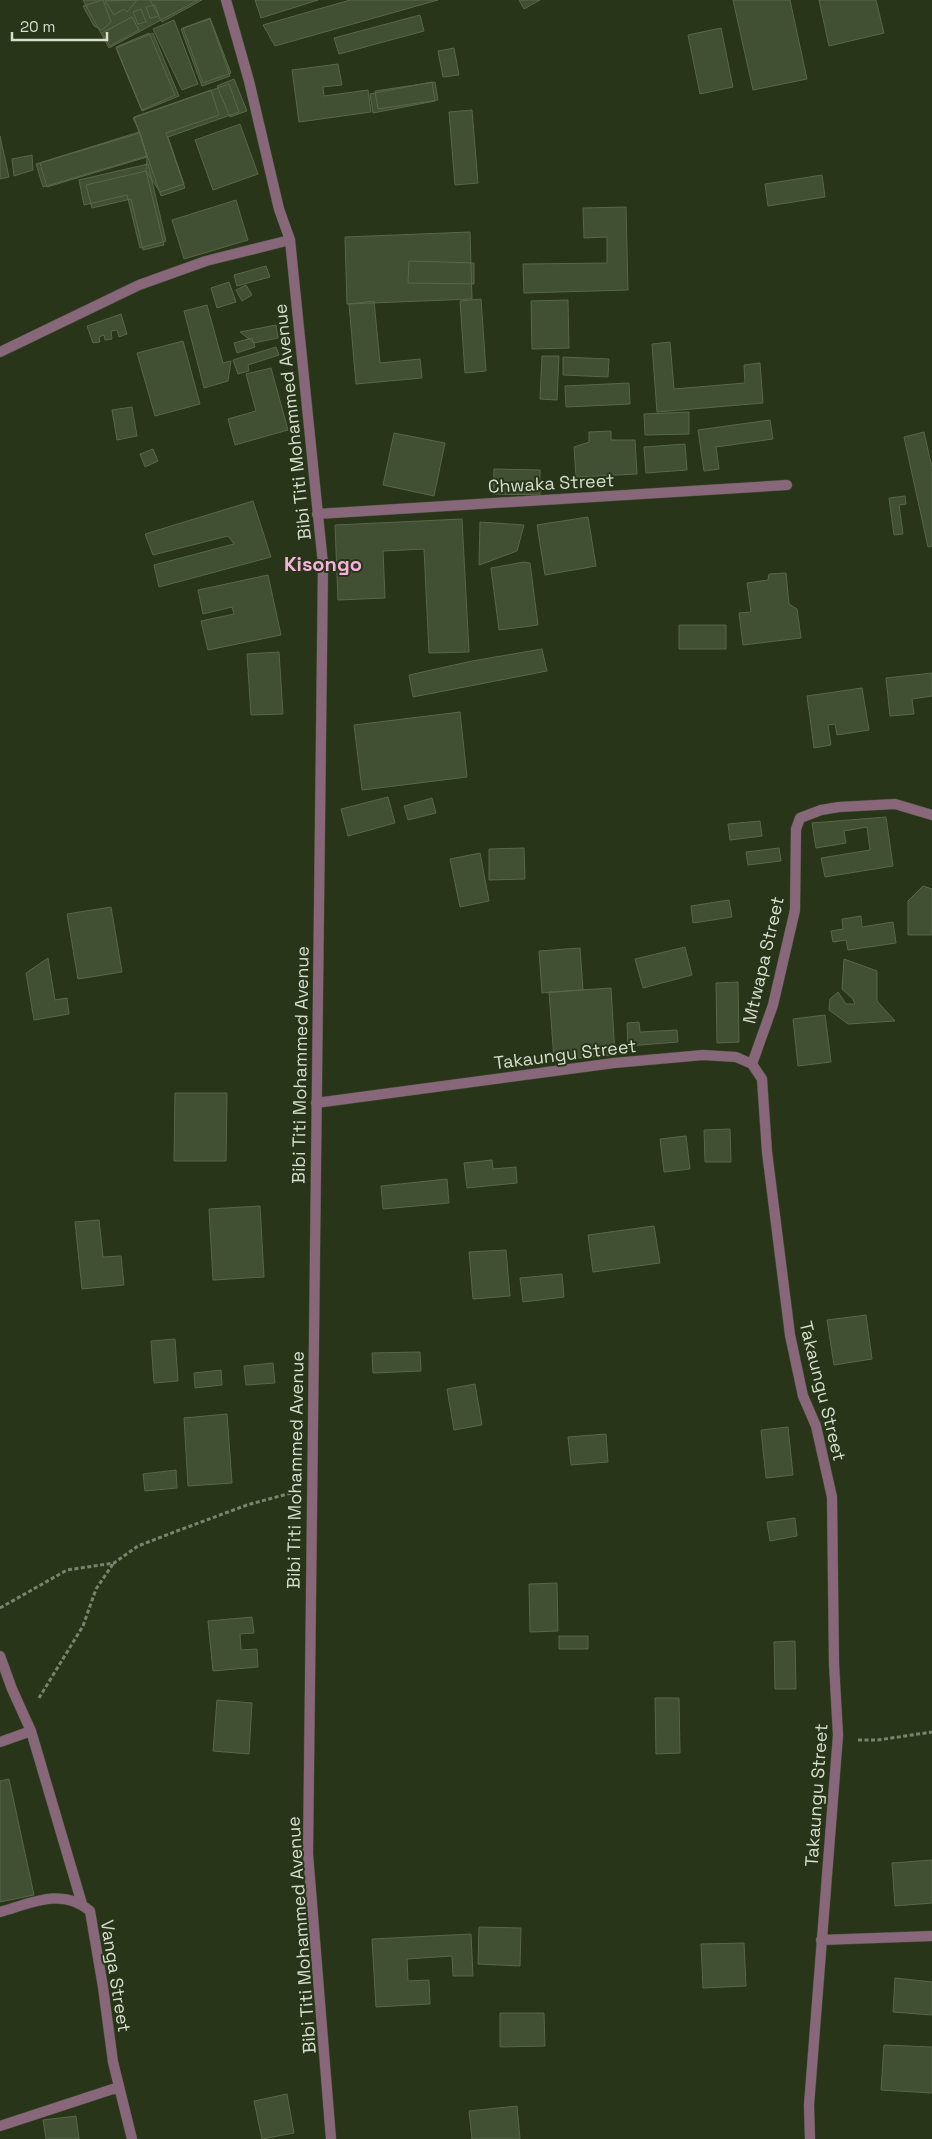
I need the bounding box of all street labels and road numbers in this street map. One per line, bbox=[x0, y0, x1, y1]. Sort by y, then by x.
street label: Bibi Titi Mohammed Avenue bbox=[268, 303, 316, 541]
street label: Chwaka Street bbox=[487, 468, 615, 498]
street label: Mtwapa Street bbox=[737, 894, 789, 1026]
street label: Bibi Titi Mohammed Avenue bbox=[286, 946, 314, 1184]
street label: Takaungu Street bbox=[493, 1034, 637, 1074]
street label: Takaungu Street bbox=[795, 1319, 851, 1463]
street label: Bibi Titi Mohammed Avenue bbox=[281, 1351, 309, 1589]
street label: Takaungu Street bbox=[800, 1723, 832, 1867]
street label: Bibi Titi Mohammed Avenue bbox=[281, 1816, 321, 2054]
street label: Vanga Street bbox=[96, 1918, 136, 2034]

